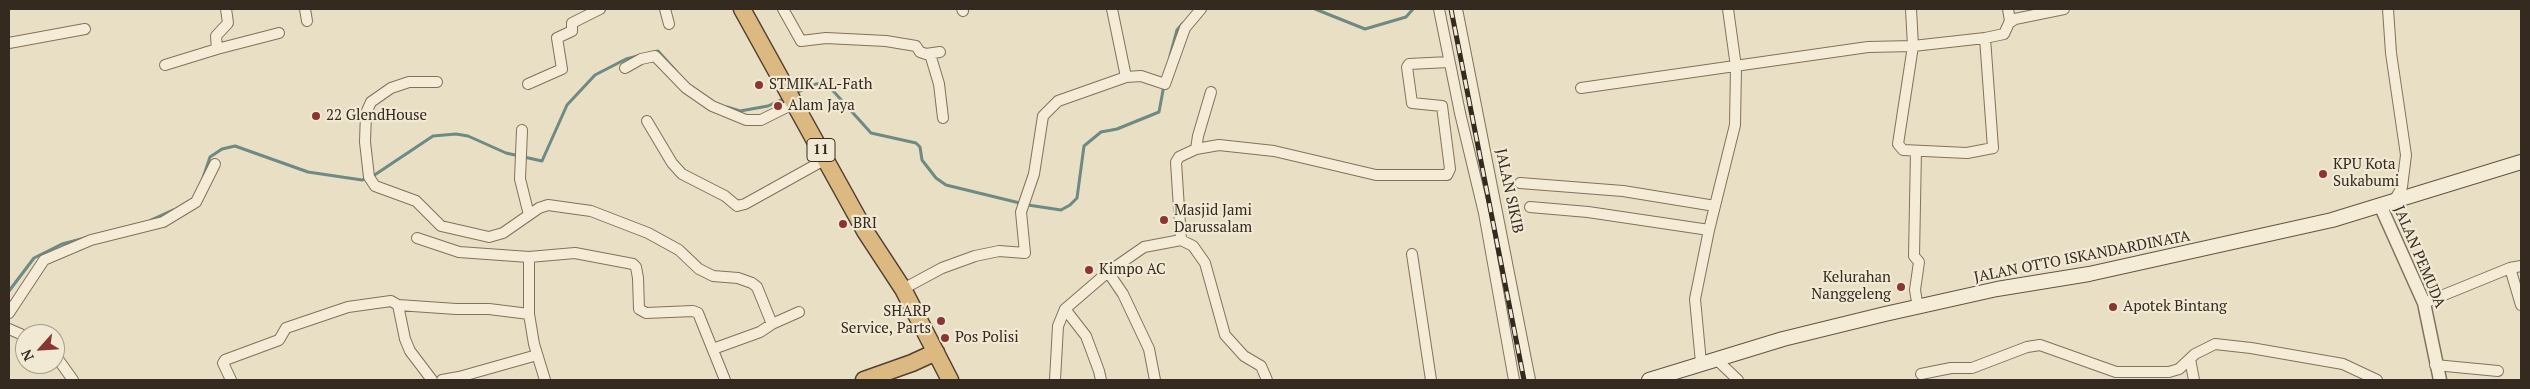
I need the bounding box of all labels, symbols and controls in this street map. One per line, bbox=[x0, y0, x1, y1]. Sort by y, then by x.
place label: STMIK AL-Fath bbox=[769, 76, 873, 94]
marker: STMIK AL-Fath bbox=[753, 79, 765, 91]
place label: Alam Jaya bbox=[788, 97, 855, 115]
marker: Alam Jaya bbox=[772, 100, 784, 112]
place label: 22 GlendHouse bbox=[326, 107, 427, 125]
marker: 22 GlendHouse bbox=[310, 110, 322, 122]
road number: 11 bbox=[807, 138, 835, 162]
street label: JALAN SIKIB bbox=[1491, 147, 1527, 235]
place label: KPU Kota Sukabumi bbox=[2333, 156, 2399, 191]
marker: KPU Kota Sukabumi bbox=[2317, 168, 2329, 180]
place label: Masjid Jami Darussalam bbox=[1174, 202, 1252, 237]
street label: JALAN PEMUDA bbox=[2389, 203, 2449, 311]
marker: Masjid Jami Darussalam bbox=[1158, 214, 1170, 226]
place label: BRI bbox=[853, 215, 877, 233]
marker: BRI bbox=[837, 218, 849, 230]
street label: JALAN OTTO ISKANDARDINATA bbox=[1972, 227, 2192, 287]
place label: Kimpo AC bbox=[1099, 261, 1166, 279]
marker: Kimpo AC bbox=[1083, 264, 1095, 276]
place label: Kelurahan Nanggeleng bbox=[1811, 269, 1891, 304]
marker: Kelurahan Nanggeleng bbox=[1895, 281, 1907, 293]
place label: Apotek Bintang bbox=[2123, 298, 2227, 316]
marker: Apotek Bintang bbox=[2107, 301, 2119, 313]
place label: SHARP Service, Parts bbox=[841, 303, 931, 338]
marker: SHARP Service, Parts bbox=[935, 315, 947, 327]
north arrow bbox=[15, 324, 65, 374]
place label: Pos Polisi bbox=[955, 329, 1019, 347]
marker: Pos Polisi bbox=[939, 332, 951, 344]
text: N bbox=[16, 346, 38, 364]

